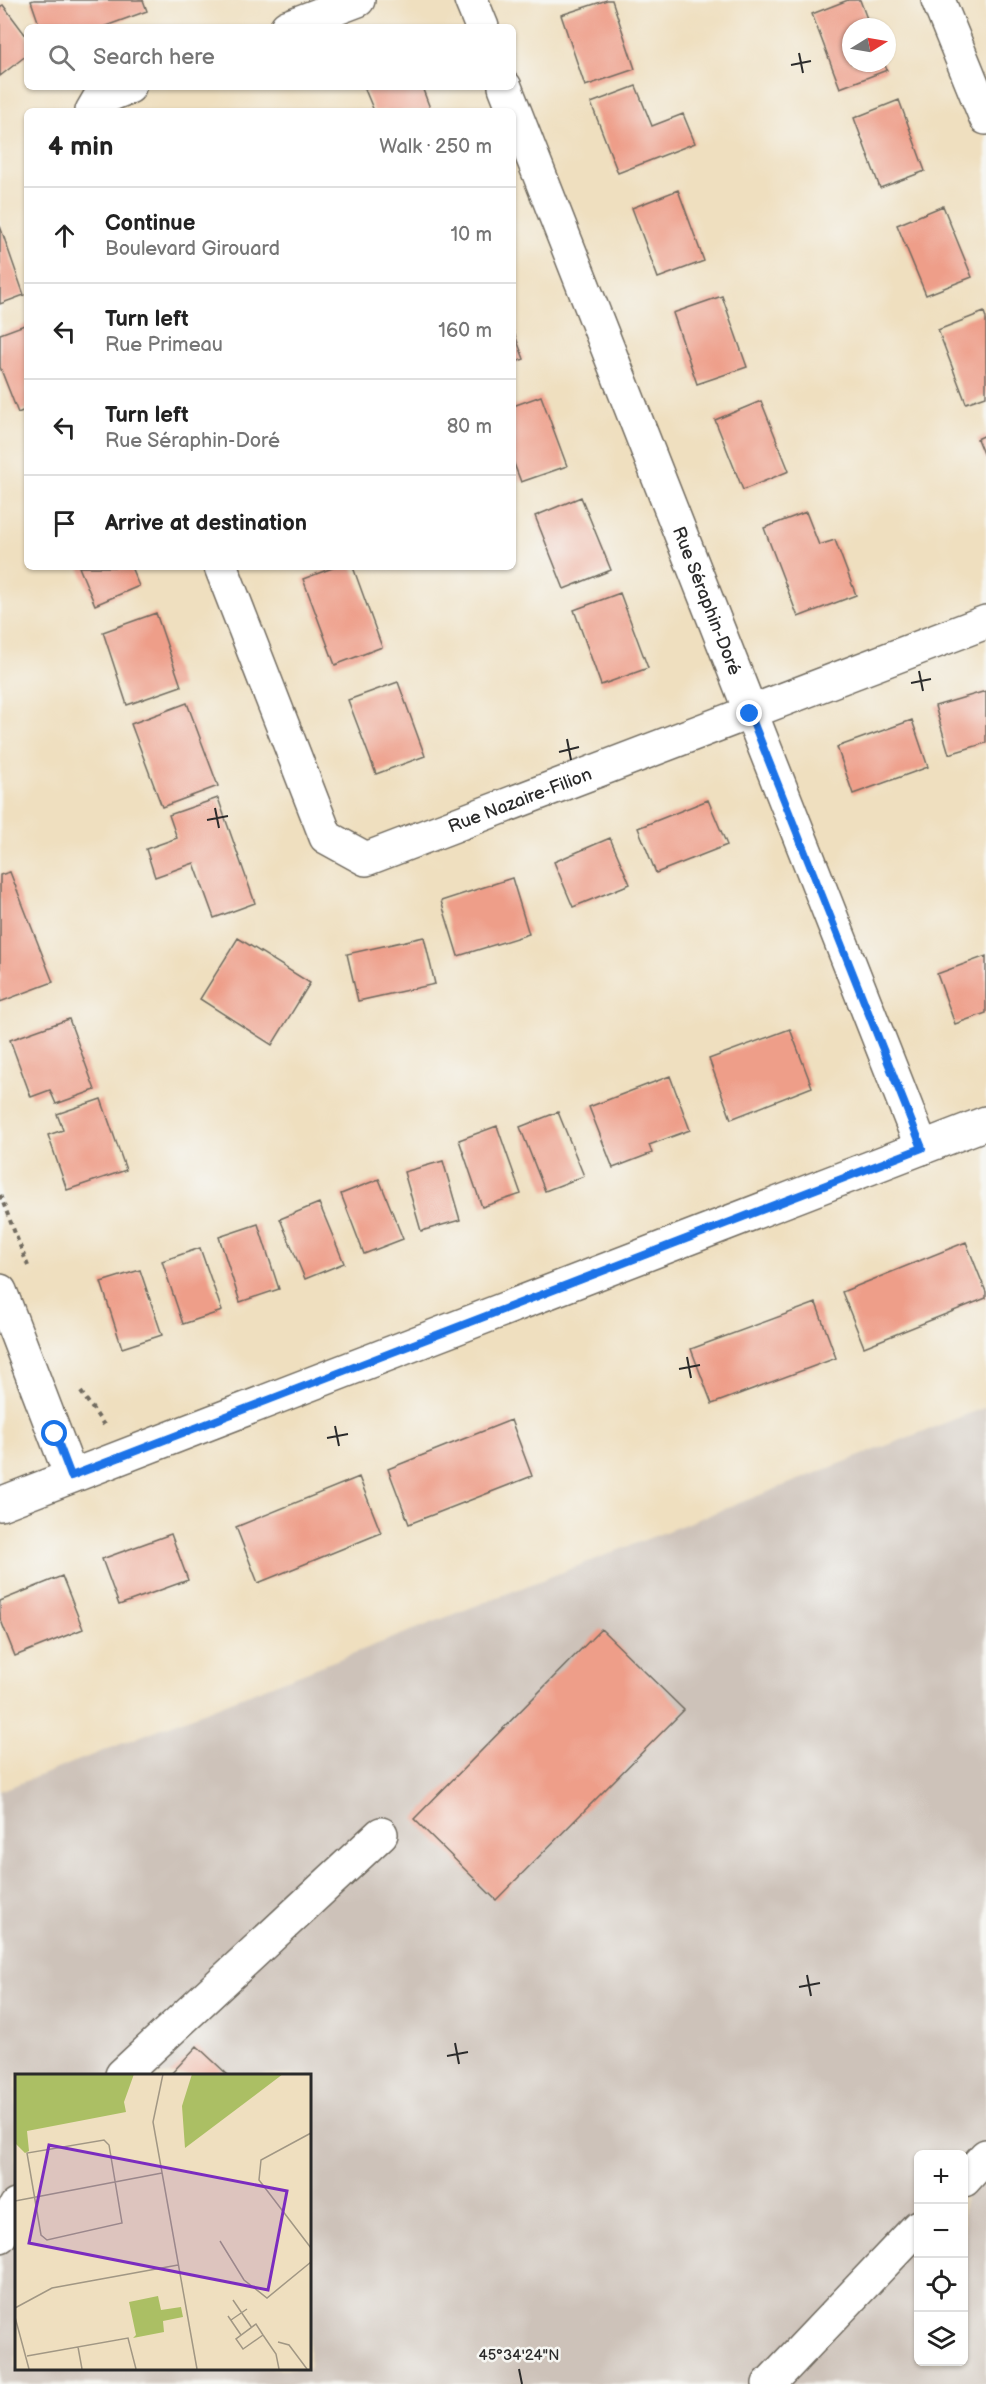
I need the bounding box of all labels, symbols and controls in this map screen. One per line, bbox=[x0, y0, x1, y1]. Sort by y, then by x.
north arrow bbox=[842, 18, 896, 72]
search box bbox=[24, 24, 516, 90]
icon: search bbox=[45, 41, 78, 74]
text: Search here bbox=[93, 44, 215, 71]
text: 4 min bbox=[48, 132, 113, 163]
text: Walk · 250 m bbox=[379, 135, 492, 159]
text: Continue bbox=[105, 210, 195, 237]
icon: ahead bbox=[48, 219, 81, 252]
text: 10 m bbox=[451, 223, 492, 247]
text: Boulevard Girouard bbox=[105, 237, 280, 261]
text: Turn left bbox=[105, 306, 189, 333]
icon: left bbox=[48, 315, 81, 348]
text: 160 m bbox=[438, 319, 492, 343]
text: Rue Primeau bbox=[105, 333, 223, 357]
text: Turn left bbox=[105, 402, 189, 429]
icon: left bbox=[48, 411, 81, 444]
text: 80 m bbox=[447, 415, 492, 439]
text: Rue Séraphin-Doré bbox=[105, 429, 280, 453]
icon: arrive bbox=[48, 507, 81, 540]
text: Arrive at destination bbox=[105, 510, 307, 537]
street label: Rue Séraphin-Doré bbox=[668, 524, 746, 678]
route end bbox=[736, 700, 762, 726]
street label: Rue Nazaire-Filion bbox=[445, 763, 595, 837]
route start bbox=[41, 1420, 67, 1446]
inset map bbox=[15, 2074, 310, 2369]
map controls bbox=[914, 2150, 968, 2366]
button: + bbox=[914, 2150, 968, 2204]
button: − bbox=[914, 2204, 968, 2258]
button: locate bbox=[914, 2258, 968, 2312]
button: layers bbox=[914, 2312, 968, 2366]
text: 45°34'24"N bbox=[479, 2346, 559, 2365]

